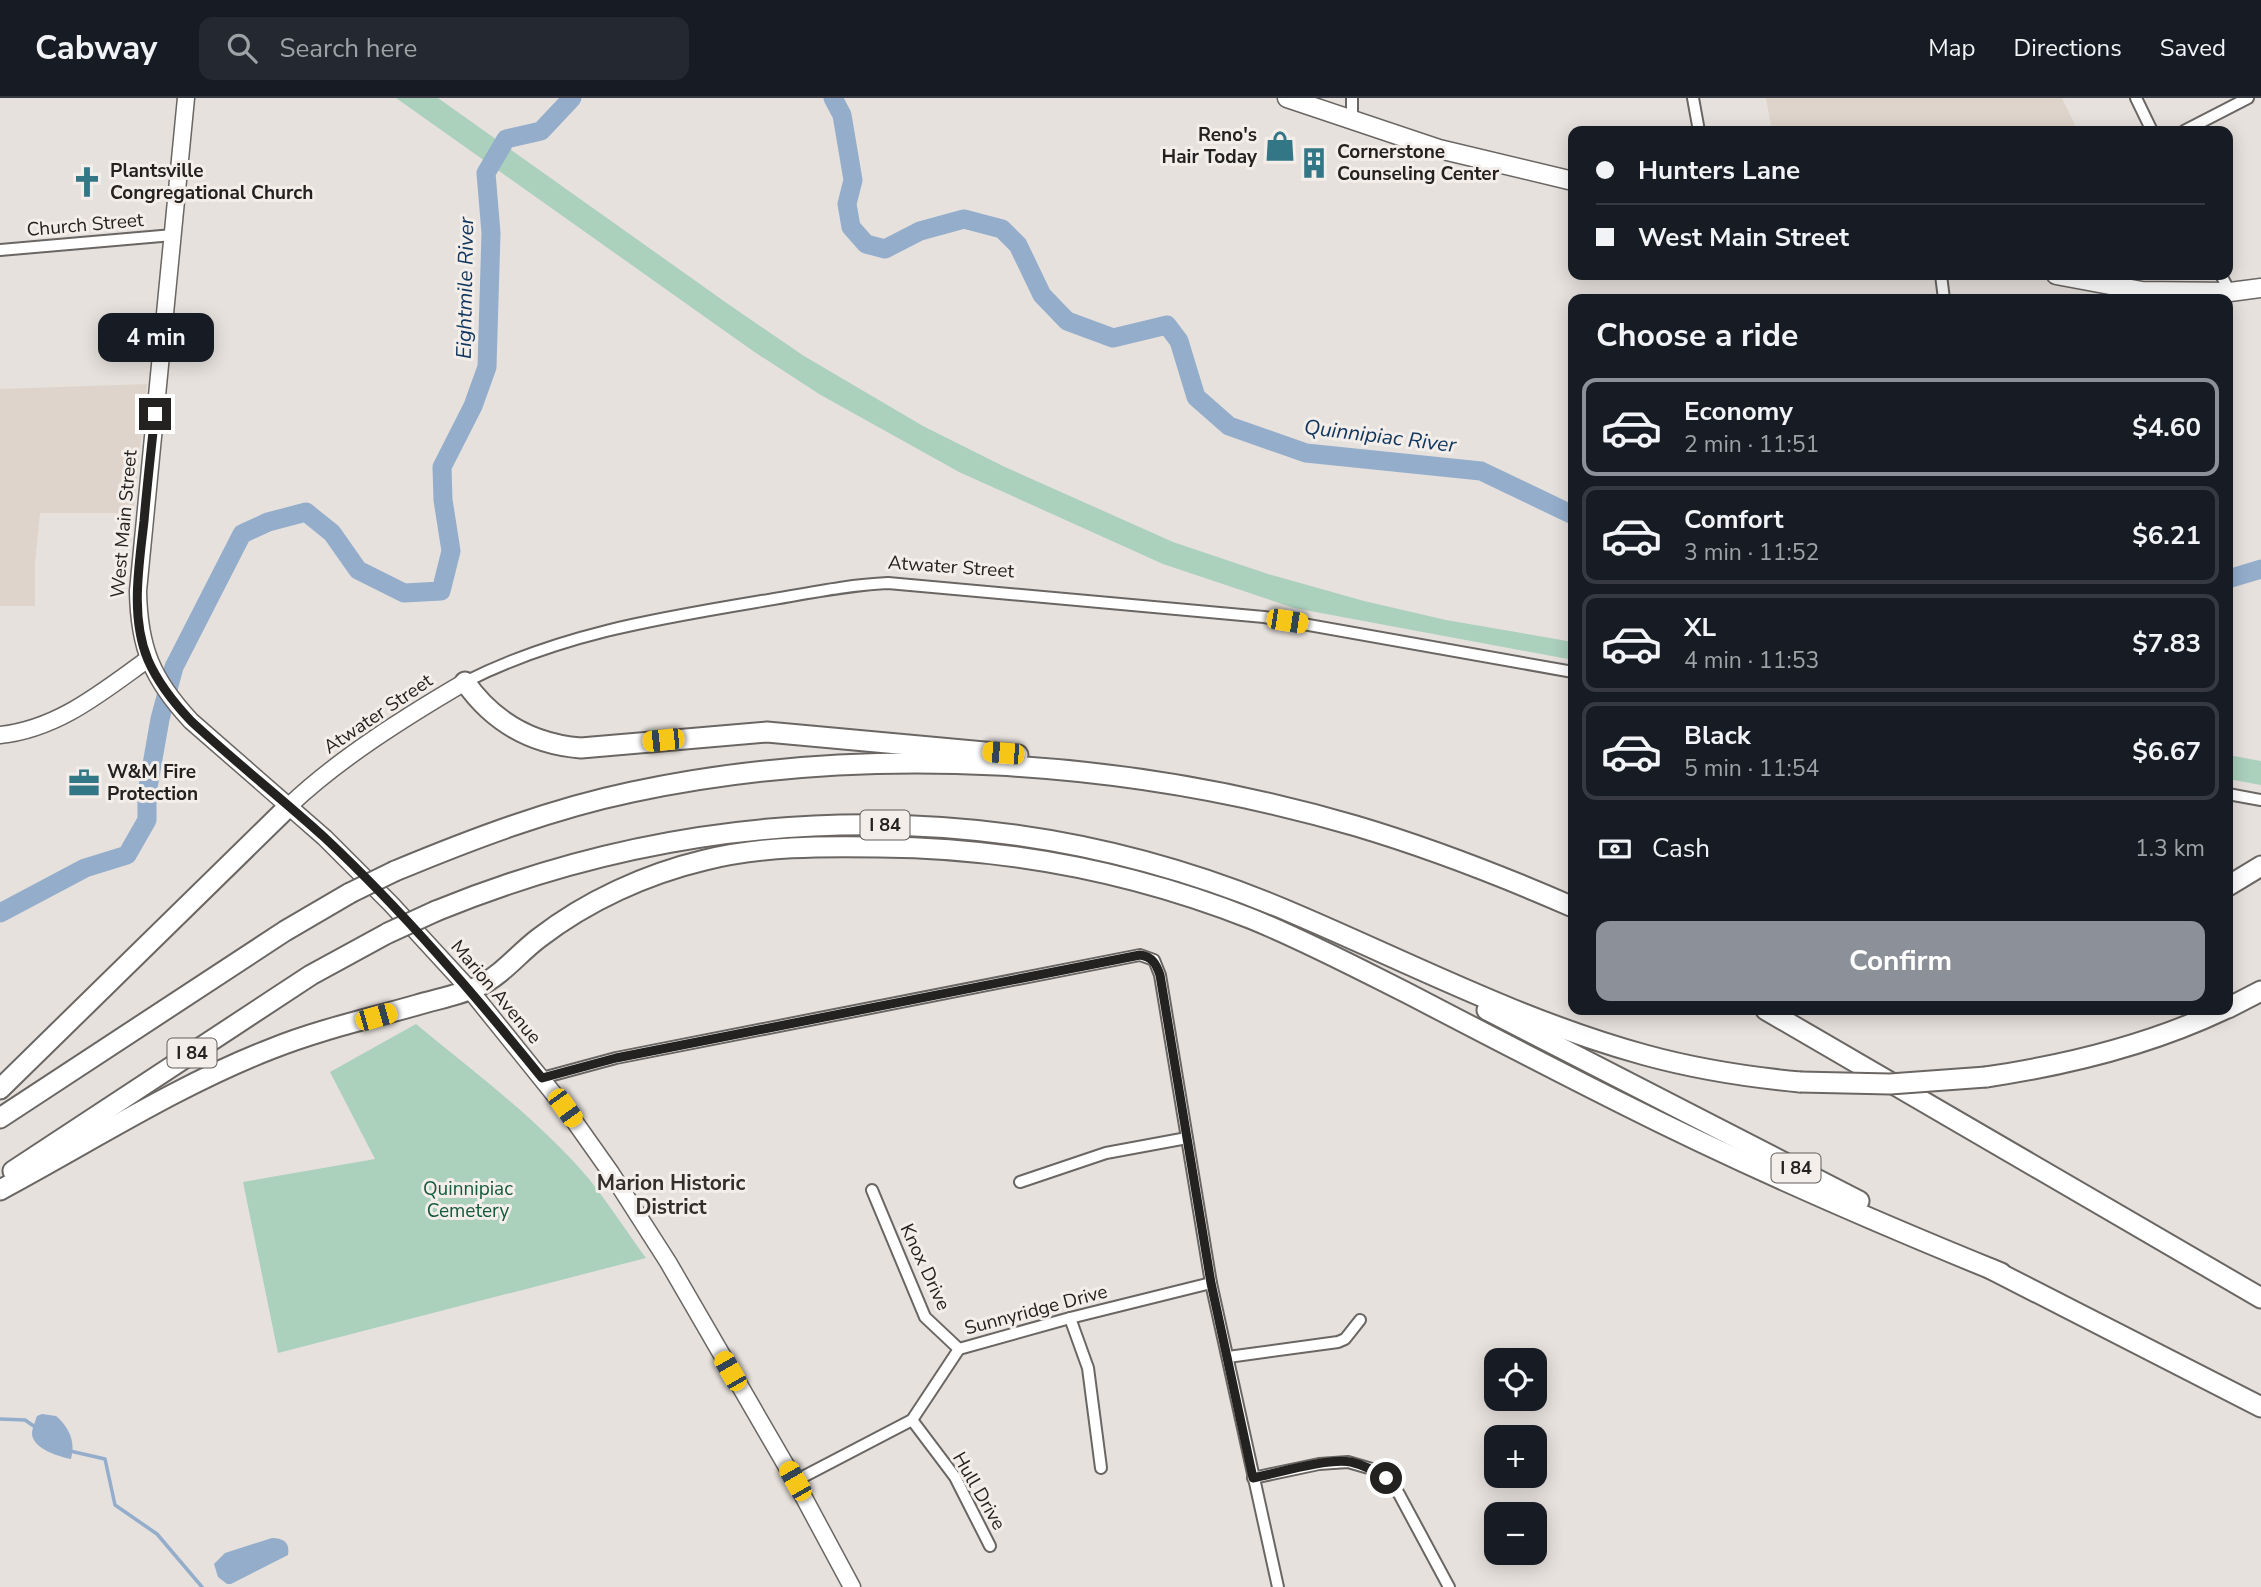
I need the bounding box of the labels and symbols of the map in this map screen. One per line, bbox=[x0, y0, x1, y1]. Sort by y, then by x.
place label: Reno's Hair Today bbox=[1162, 122, 1258, 170]
shop icon: Reno's Hair Today bbox=[1263, 129, 1297, 163]
place label: Cornerstone Counseling Center bbox=[1337, 139, 1500, 187]
building icon: Cornerstone Counseling Center bbox=[1297, 146, 1331, 180]
place label: Plantsville Congregational Church bbox=[110, 158, 313, 206]
church icon: Plantsville Congregational Church bbox=[70, 165, 104, 199]
street label: Church Street bbox=[25, 207, 145, 243]
water label: Eightmile River bbox=[450, 216, 480, 359]
callout: 4 min bbox=[97, 313, 213, 362]
route end bbox=[139, 398, 171, 430]
water label: Quinnipiac River bbox=[1302, 413, 1458, 459]
street label: West Main Street bbox=[105, 448, 143, 599]
street label: Atwater Street bbox=[887, 550, 1015, 584]
car bbox=[1265, 607, 1310, 635]
street label: Atwater Street bbox=[318, 668, 438, 760]
car bbox=[642, 727, 685, 753]
car bbox=[982, 741, 1025, 765]
place label: W&M Fire Protection bbox=[107, 759, 198, 807]
office icon: W&M Fire Protection bbox=[67, 766, 101, 800]
road number: I 84 bbox=[860, 810, 910, 840]
street label: Marion Avenue bbox=[445, 934, 547, 1050]
car bbox=[353, 1001, 400, 1033]
road number: I 84 bbox=[168, 1038, 216, 1068]
car bbox=[545, 1085, 586, 1131]
road number: I 84 bbox=[1772, 1154, 1820, 1182]
district label: Marion Historic District bbox=[597, 1169, 745, 1221]
park label: Quinnipiac Cemetery bbox=[423, 1176, 513, 1224]
street label: Knox Drive bbox=[894, 1219, 956, 1315]
street label: Sunnyridge Drive bbox=[962, 1278, 1110, 1342]
car bbox=[711, 1348, 750, 1394]
street label: Hull Drive bbox=[946, 1447, 1012, 1535]
car bbox=[776, 1458, 815, 1504]
route start bbox=[1370, 1462, 1402, 1494]

